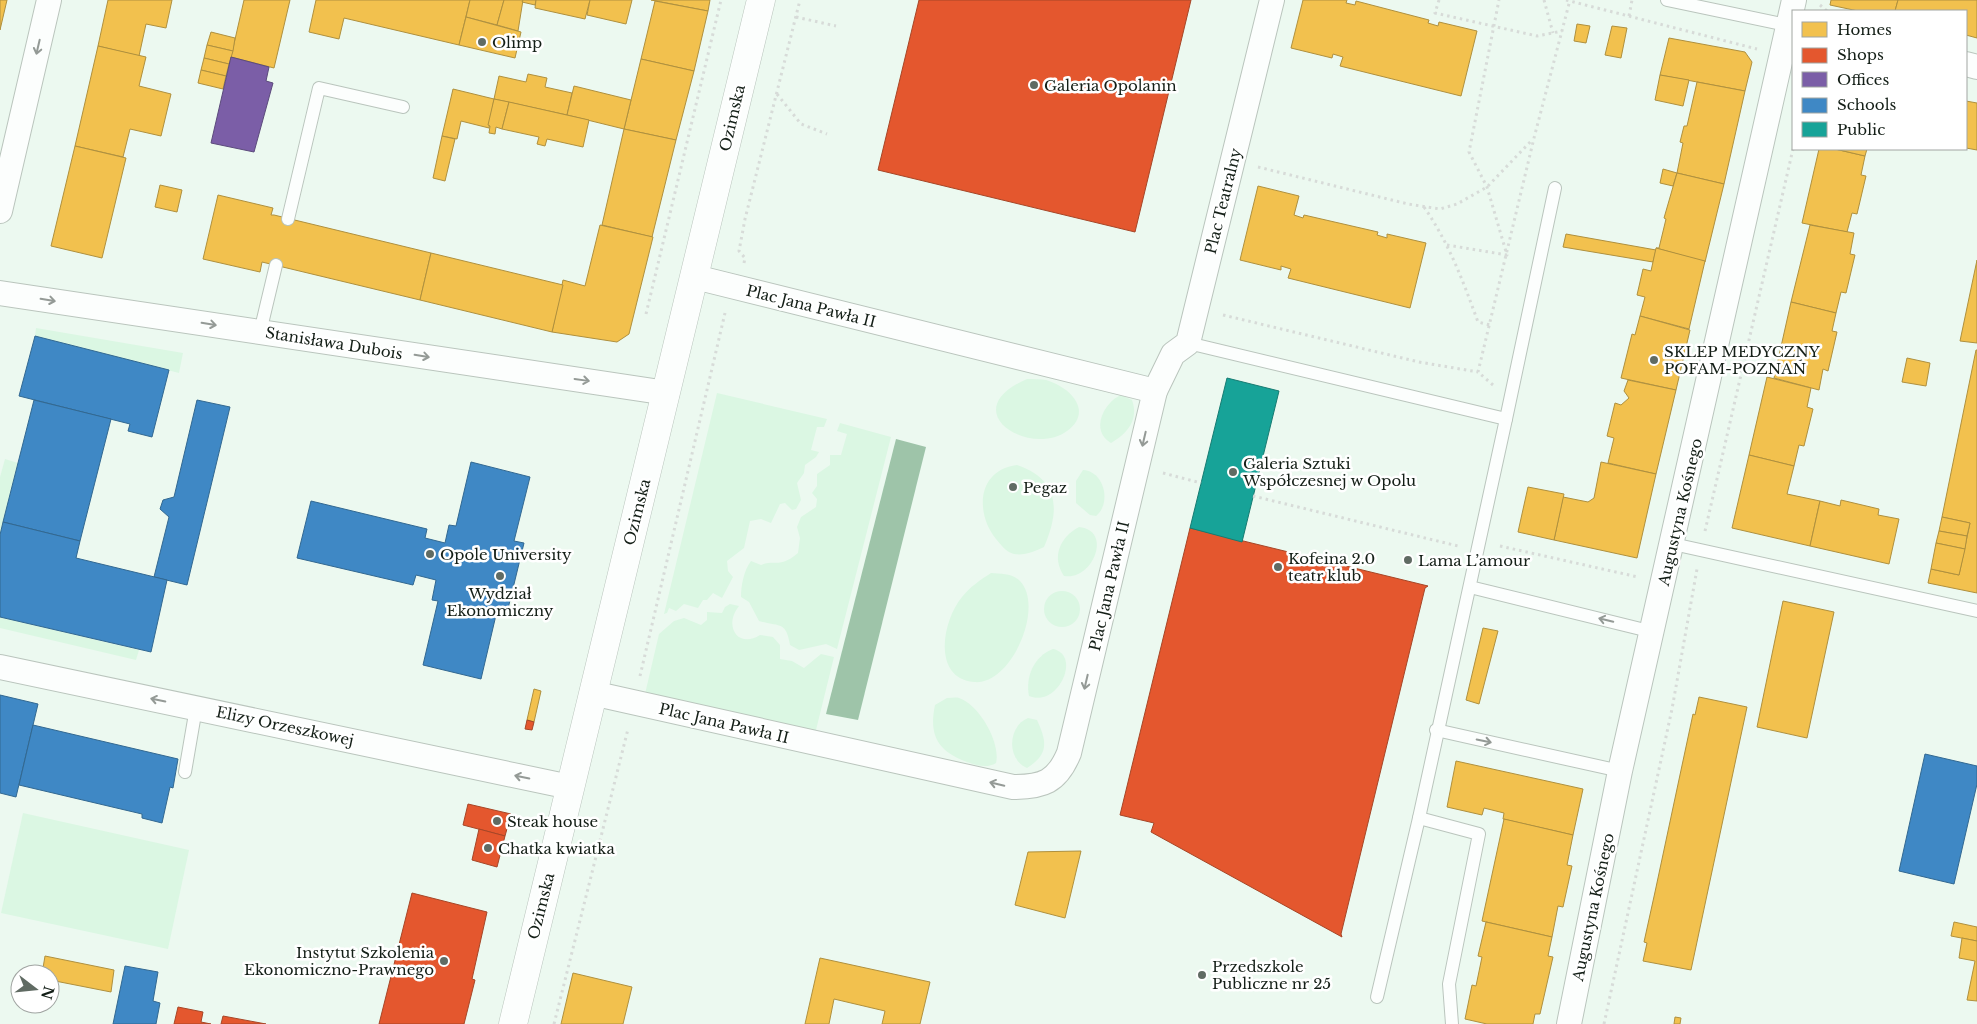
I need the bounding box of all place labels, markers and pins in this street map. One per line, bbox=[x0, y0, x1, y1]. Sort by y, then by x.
place label: Olimp bbox=[492, 33, 542, 52]
marker: Olimp bbox=[476, 36, 488, 48]
place label: Galeria Opolanin bbox=[1044, 76, 1177, 95]
marker: Galeria Opolanin bbox=[1028, 79, 1040, 91]
place label: SKLEP MEDYCZNY POFAM-POZNAŃ bbox=[1664, 342, 1821, 378]
marker: SKLEP MEDYCZNY POFAM-POZNAŃ bbox=[1648, 354, 1660, 366]
place label: Galeria Sztuki Współczesnej w Opolu bbox=[1242, 454, 1416, 490]
marker: Galeria Sztuki Współczesnej w Opolu bbox=[1227, 466, 1239, 478]
place label: Pegaz bbox=[1023, 478, 1067, 497]
marker: Pegaz bbox=[1007, 481, 1019, 493]
place label: Opole University bbox=[440, 545, 572, 564]
marker: Opole University bbox=[424, 548, 436, 560]
place label: Kofeina 2.0 teatr klub bbox=[1288, 549, 1375, 585]
place label: Lama L’amour bbox=[1418, 551, 1531, 570]
marker: Lama L’amour bbox=[1402, 554, 1414, 566]
marker: Kofeina 2.0 teatr klub bbox=[1272, 561, 1284, 573]
marker: Wydział Ekonomiczny bbox=[494, 570, 506, 582]
place label: Wydział Ekonomiczny bbox=[447, 584, 554, 620]
place label: Steak house bbox=[507, 812, 598, 831]
marker: Steak house bbox=[491, 815, 503, 827]
place label: Chatka kwiatka bbox=[498, 839, 615, 858]
marker: Chatka kwiatka bbox=[482, 842, 494, 854]
place label: Instytut Szkolenia Ekonomiczno-Prawnego bbox=[244, 943, 435, 979]
marker: Instytut Szkolenia Ekonomiczno-Prawnego bbox=[438, 955, 450, 967]
place label: Przedszkole Publiczne nr 25 bbox=[1212, 957, 1331, 993]
marker: Przedszkole Publiczne nr 25 bbox=[1196, 969, 1208, 981]

